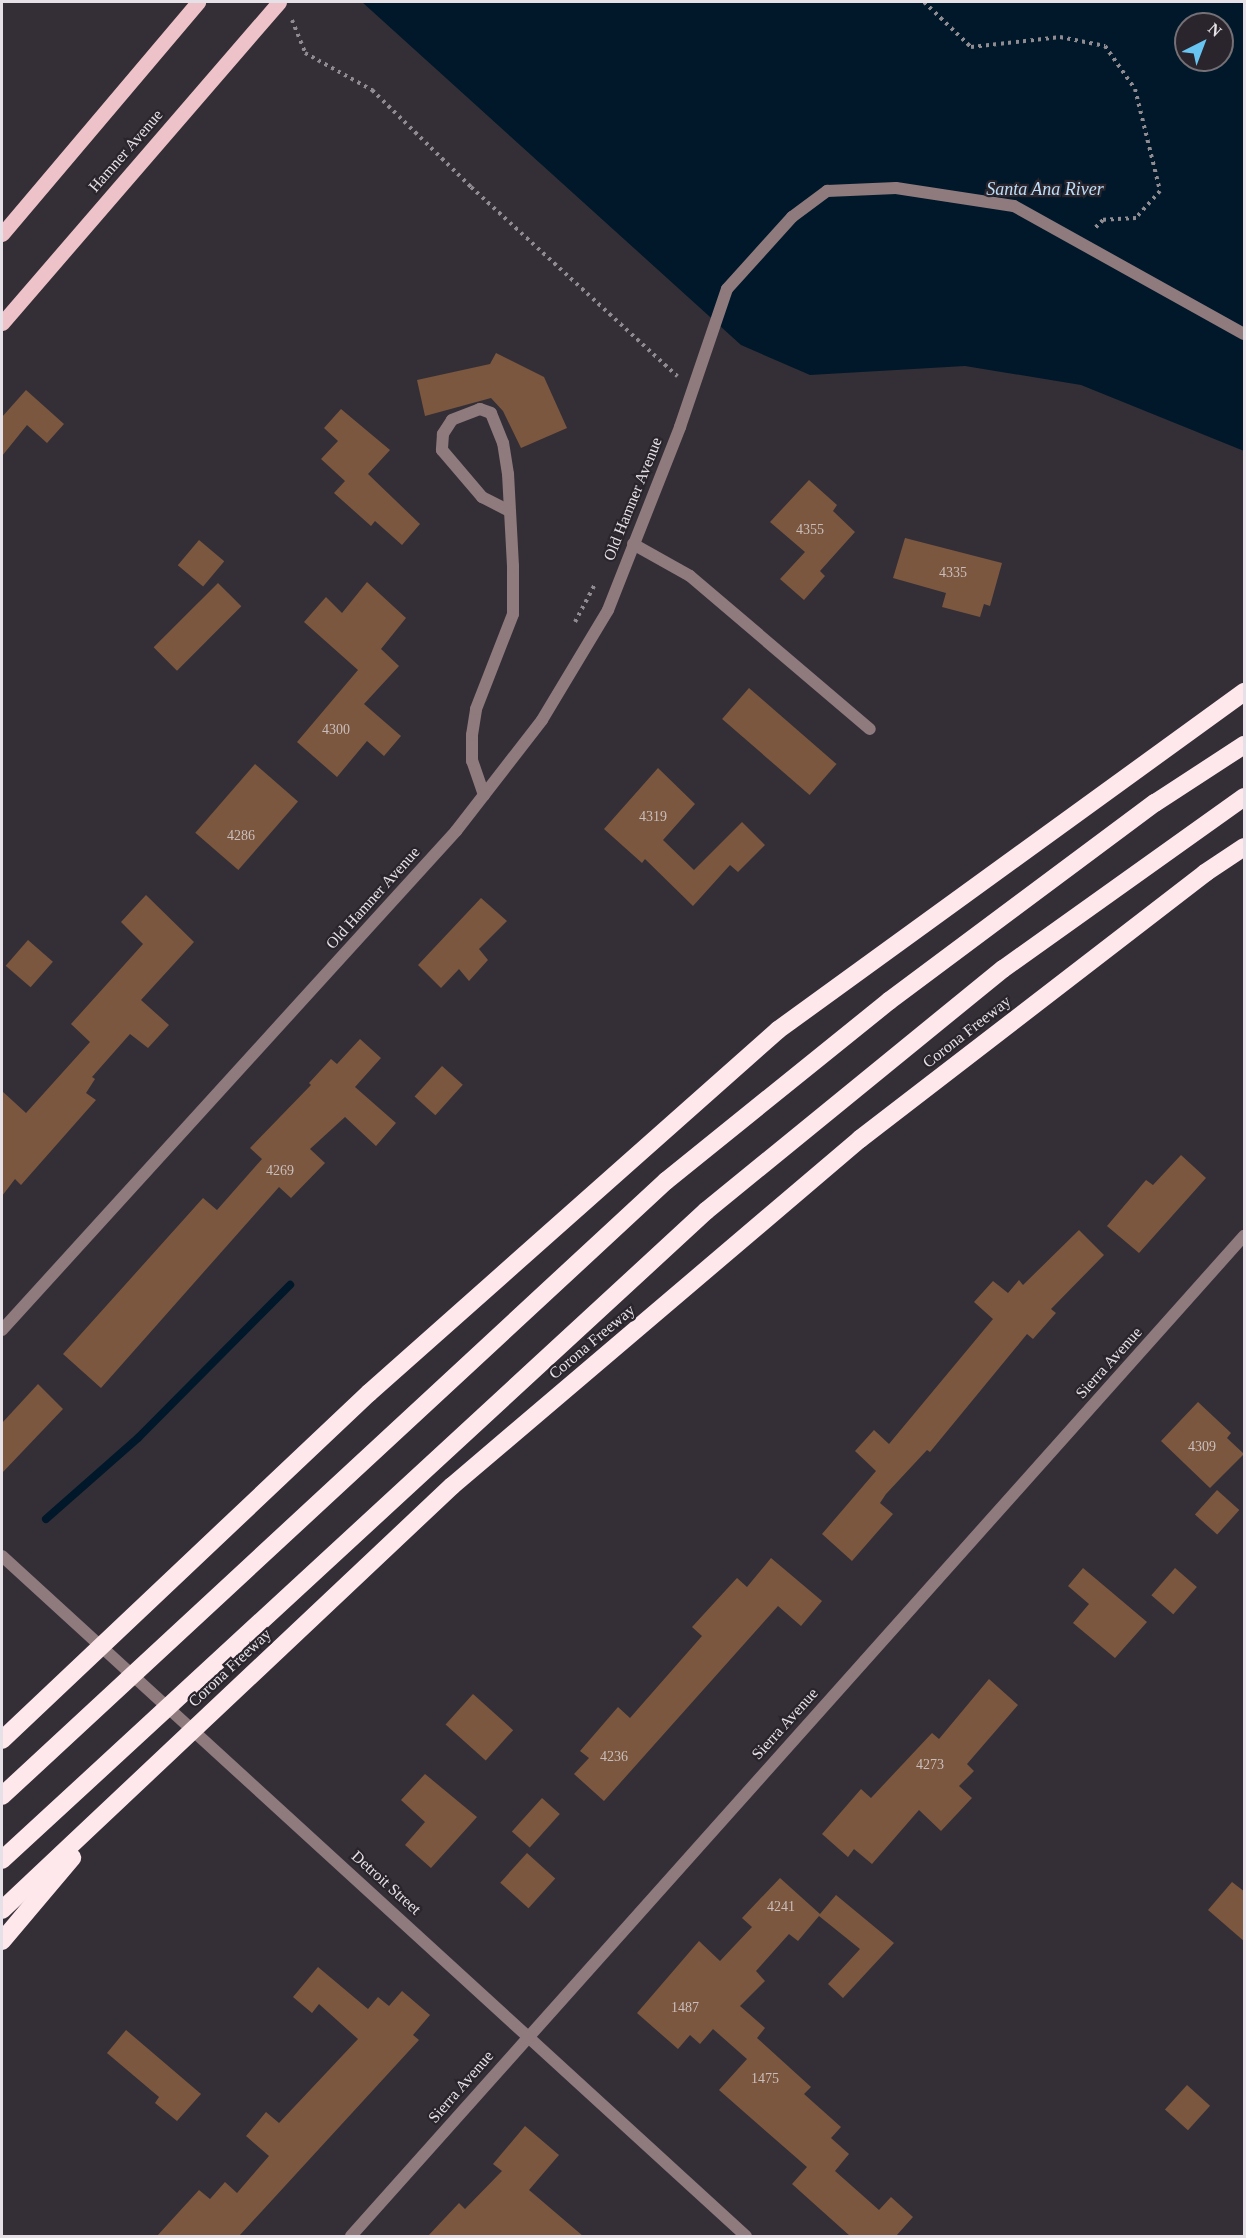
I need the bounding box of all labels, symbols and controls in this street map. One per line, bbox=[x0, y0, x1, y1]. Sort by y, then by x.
north arrow bbox=[1174, 12, 1234, 72]
text: N bbox=[1205, 20, 1225, 40]
street label: Hamner Avenue bbox=[85, 105, 167, 197]
water label: Santa Ana River bbox=[986, 178, 1104, 200]
street label: Old Hamner Avenue bbox=[599, 434, 667, 564]
house number: 4355 bbox=[796, 522, 824, 538]
house number: 4335 bbox=[939, 565, 967, 581]
house number: 4300 bbox=[322, 722, 350, 738]
house number: 4319 bbox=[639, 809, 667, 825]
house number: 4286 bbox=[227, 828, 255, 844]
street label: Old Hamner Avenue bbox=[322, 842, 424, 954]
street label: Corona Freeway bbox=[919, 992, 1015, 1072]
house number: 4269 bbox=[266, 1163, 294, 1179]
street label: Corona Freeway bbox=[545, 1301, 639, 1383]
street label: Sierra Avenue bbox=[1071, 1323, 1147, 1403]
house number: 4309 bbox=[1188, 1439, 1216, 1455]
street label: Corona Freeway bbox=[185, 1625, 275, 1711]
street label: Sierra Avenue bbox=[747, 1684, 823, 1764]
house number: 4236 bbox=[600, 1749, 628, 1765]
house number: 4273 bbox=[916, 1757, 944, 1773]
street label: Detroit Street bbox=[347, 1847, 425, 1919]
house number: 4241 bbox=[767, 1899, 795, 1915]
house number: 1487 bbox=[671, 2000, 699, 2016]
street label: Sierra Avenue bbox=[424, 2046, 498, 2128]
house number: 1475 bbox=[751, 2071, 779, 2087]

